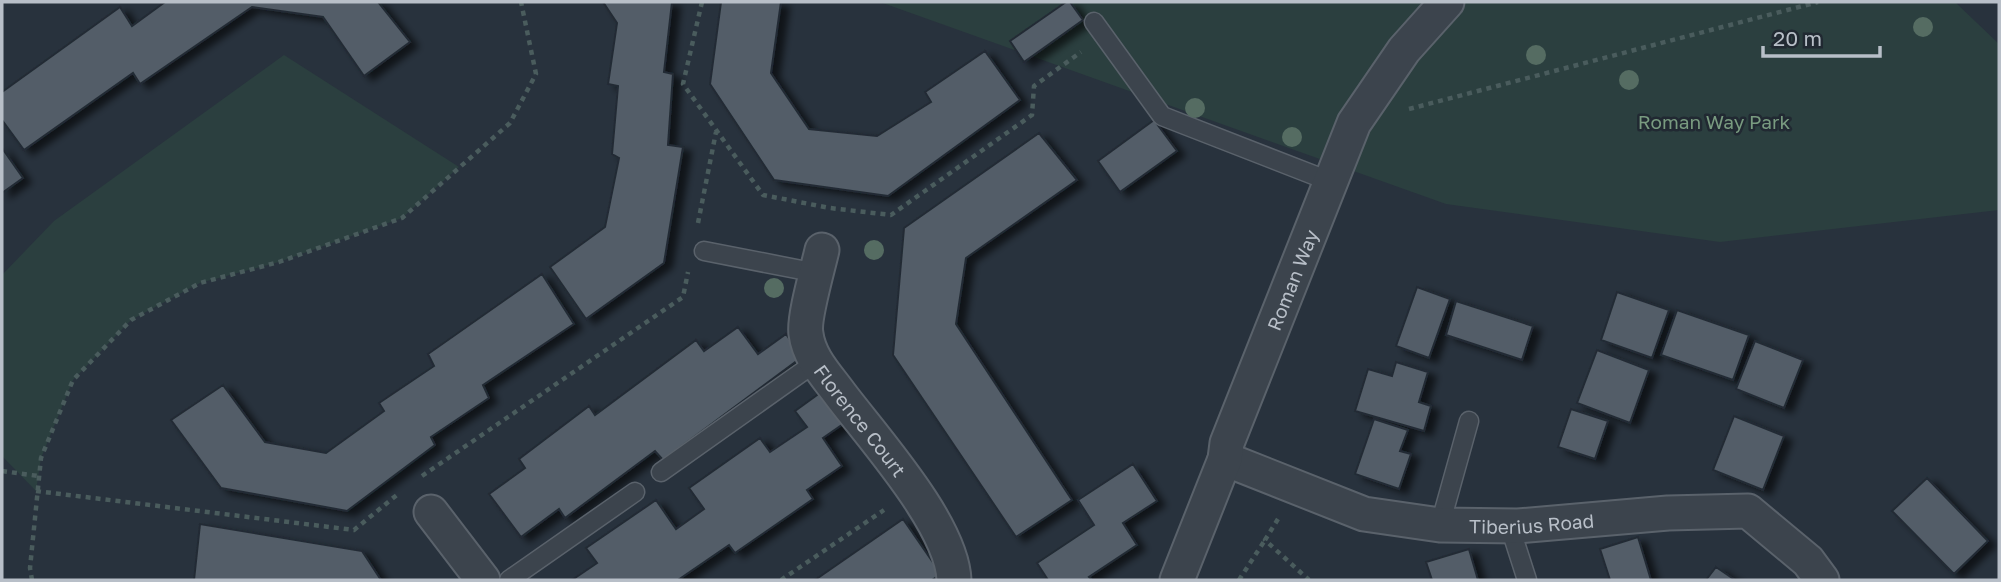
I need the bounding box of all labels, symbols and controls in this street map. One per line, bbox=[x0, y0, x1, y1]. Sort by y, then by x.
scale bar bbox=[1763, 14, 1880, 58]
text: 20 m bbox=[1773, 25, 1822, 51]
park label: Roman Way Park bbox=[1638, 110, 1790, 133]
street label: Roman Way bbox=[1261, 226, 1322, 333]
street label: Florence Court bbox=[810, 360, 912, 481]
street label: Tiberius Road bbox=[1469, 508, 1595, 538]

